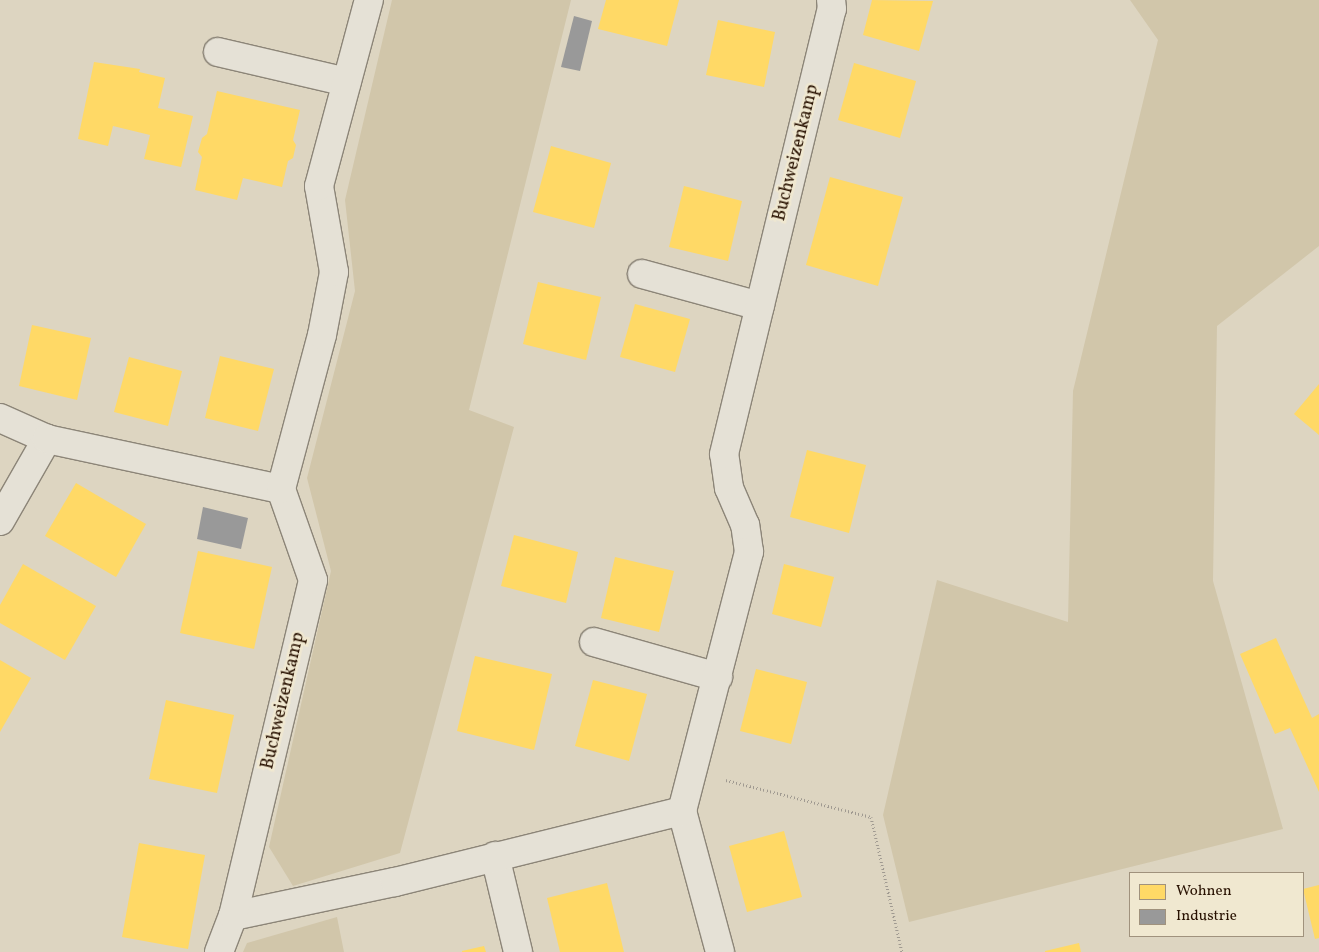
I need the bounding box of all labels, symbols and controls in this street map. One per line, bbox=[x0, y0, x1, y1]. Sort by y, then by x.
street label: Buchweizenkamp bbox=[770, 82, 824, 224]
street label: Buchweizenkamp bbox=[258, 630, 310, 772]
legend bbox=[1129, 872, 1304, 937]
text: Wohnen bbox=[1176, 881, 1232, 902]
text: Industrie bbox=[1176, 906, 1237, 927]

